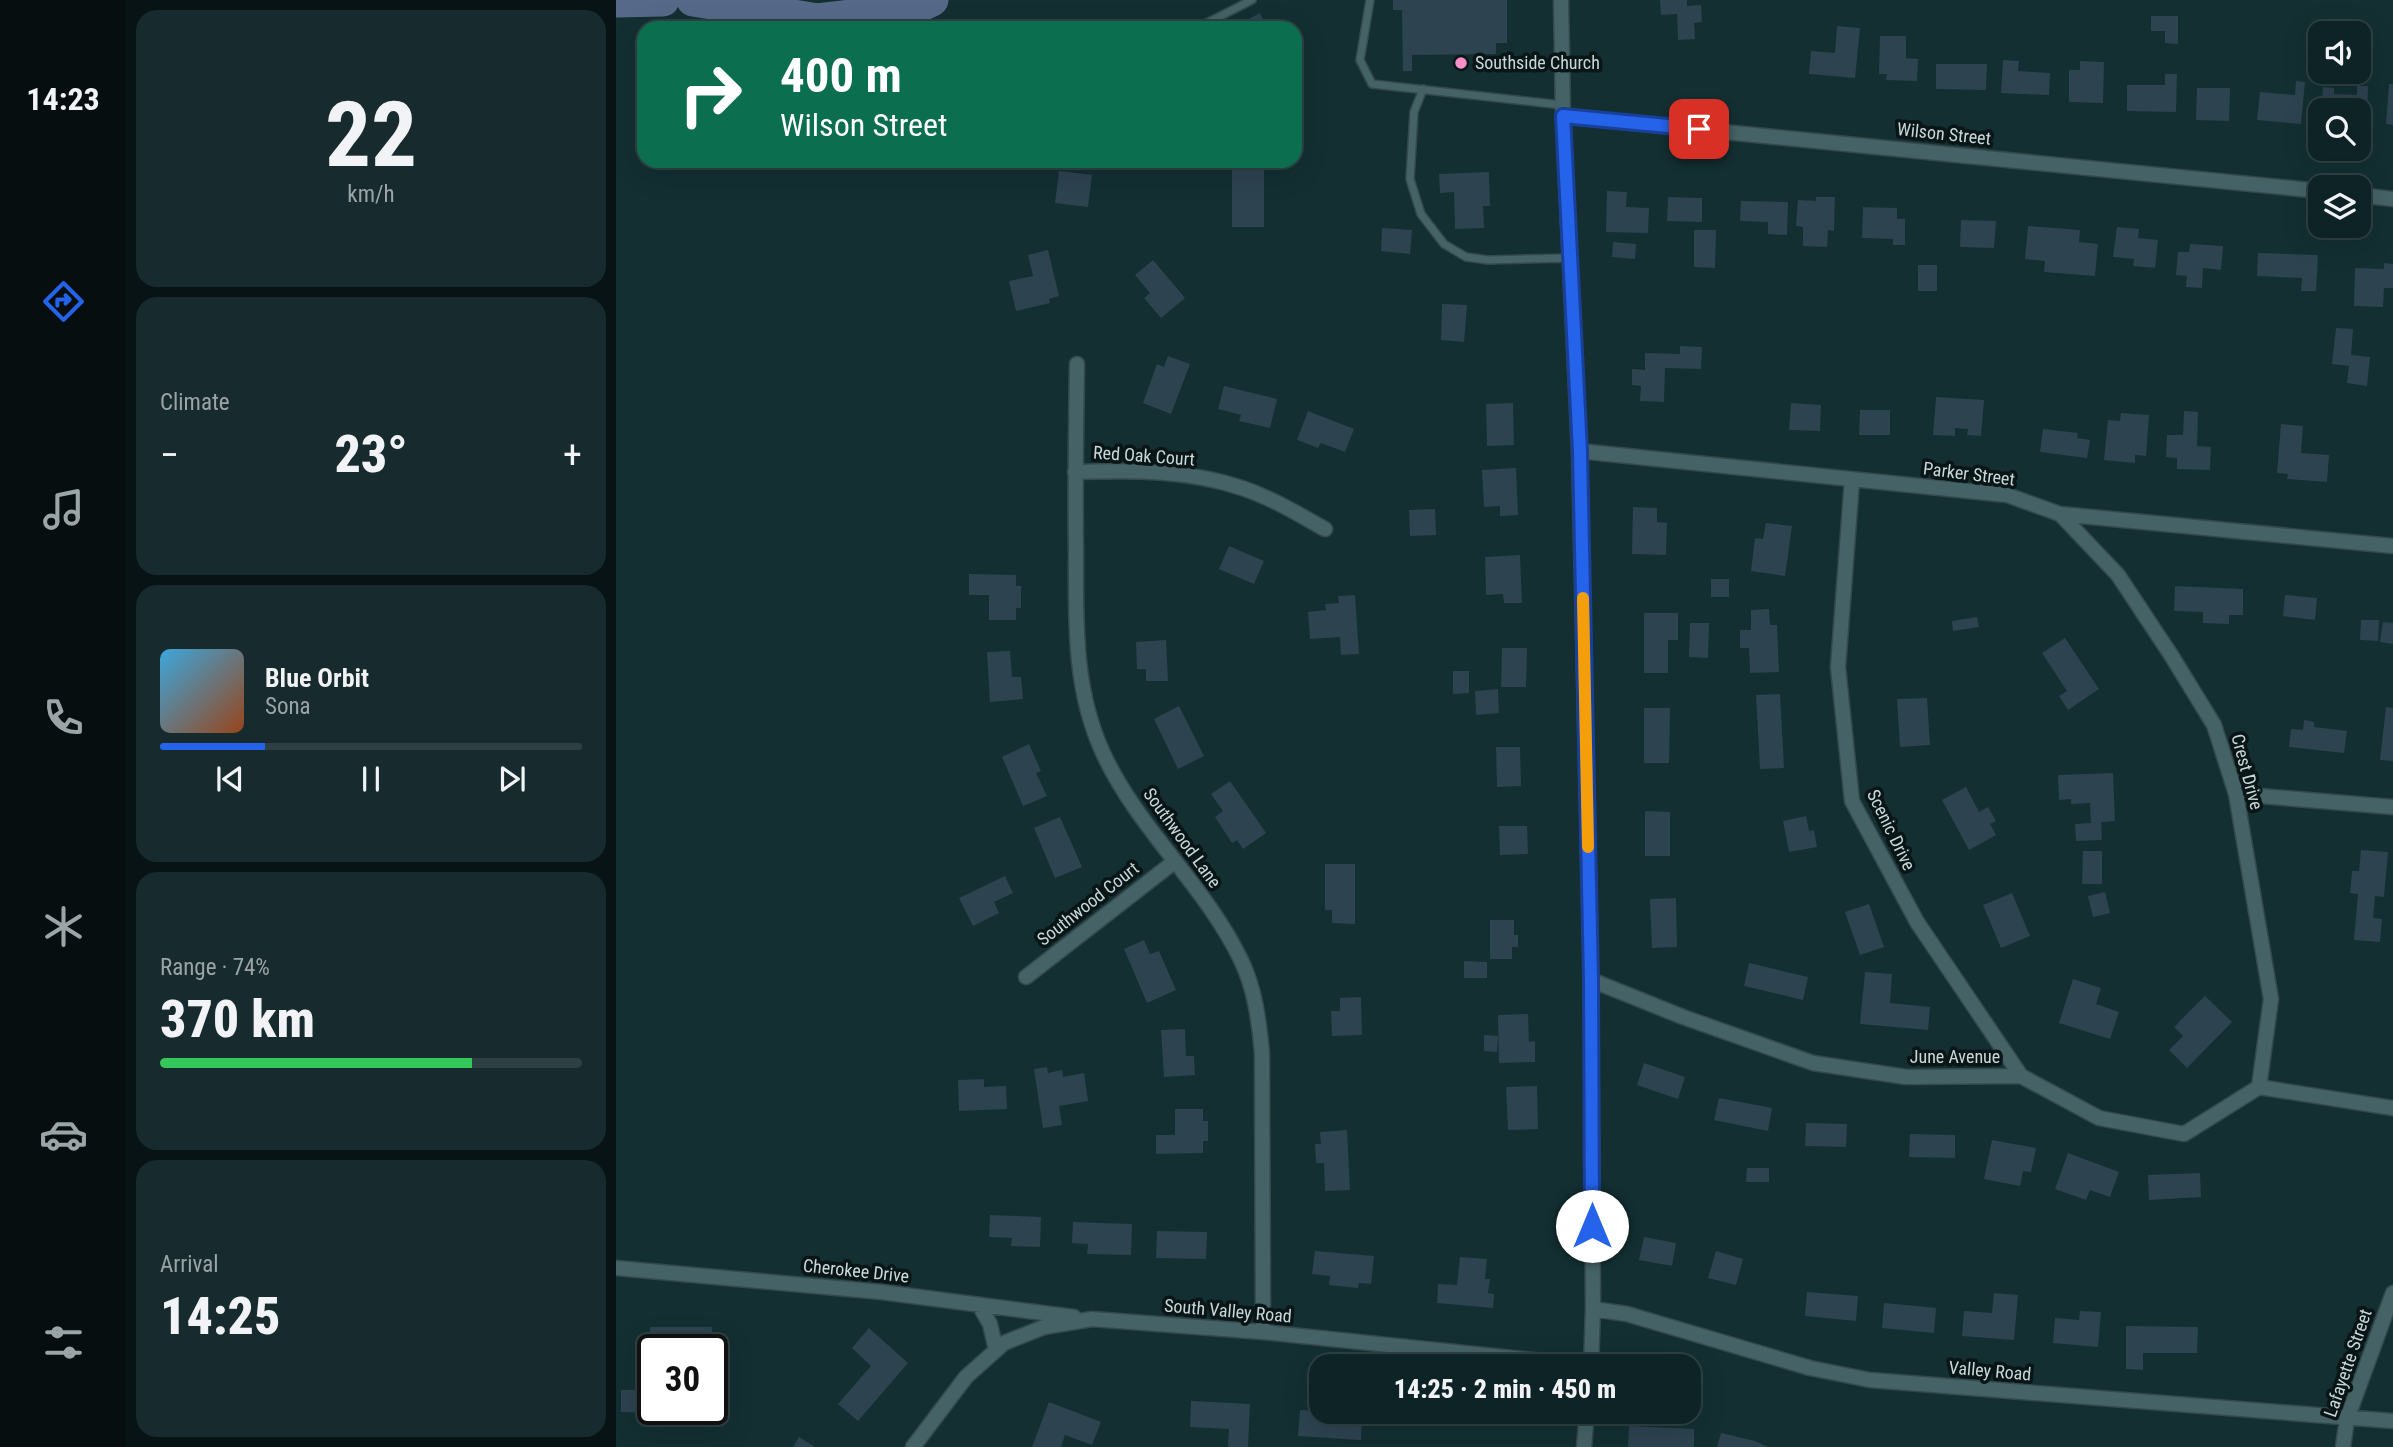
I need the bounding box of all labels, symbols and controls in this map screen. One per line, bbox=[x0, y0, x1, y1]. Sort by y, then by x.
map controls bbox=[2308, 21, 2371, 238]
button: sound bbox=[2308, 21, 2371, 84]
text: 400 m bbox=[780, 47, 902, 104]
icon: right bbox=[665, 49, 756, 140]
place label: Southside Church bbox=[1475, 52, 1600, 73]
marker: Southside Church bbox=[1453, 55, 1469, 71]
text: 14:23 bbox=[26, 80, 100, 118]
text: 22 bbox=[325, 82, 417, 188]
button: search bbox=[2308, 98, 2371, 161]
pin bbox=[1669, 99, 1729, 159]
text: Wilson Street bbox=[780, 106, 948, 144]
icon: arrive bbox=[1680, 110, 1718, 148]
street label: Wilson Street bbox=[1896, 118, 1992, 149]
button: layers bbox=[2308, 175, 2371, 238]
text: km/h bbox=[347, 181, 395, 208]
icon: directions bbox=[39, 277, 88, 326]
text: Climate bbox=[160, 389, 230, 416]
text: 23° bbox=[334, 424, 408, 485]
text: − bbox=[160, 433, 179, 477]
text: + bbox=[563, 433, 582, 477]
street label: Red Oak Court bbox=[1092, 441, 1196, 470]
street label: Parker Street bbox=[1922, 457, 2016, 490]
icon: music bbox=[39, 485, 88, 534]
text: Blue Orbit bbox=[265, 663, 369, 693]
icon: phone bbox=[39, 693, 88, 742]
text: Sona bbox=[265, 693, 311, 720]
street label: Crest Drive bbox=[2227, 732, 2268, 812]
icon: previous bbox=[211, 760, 249, 798]
icon: pause bbox=[352, 760, 390, 798]
icon: next bbox=[493, 760, 531, 798]
street label: Southwood Lane bbox=[1139, 784, 1226, 892]
street label: Scenic Drive bbox=[1863, 786, 1920, 874]
street label: Southwood Court bbox=[1033, 857, 1143, 950]
icon: climate bbox=[39, 902, 88, 951]
text: Range · 74% bbox=[160, 954, 270, 981]
text: 370 km bbox=[160, 989, 315, 1050]
street label: June Avenue bbox=[1910, 1046, 2000, 1067]
icon: car bbox=[39, 1110, 88, 1159]
position arrow bbox=[1555, 1189, 1629, 1263]
text: Arrival bbox=[160, 1251, 219, 1278]
street label: Cherokee Drive bbox=[802, 1254, 910, 1287]
text: 14:25 bbox=[160, 1286, 280, 1347]
street label: South Valley Road bbox=[1163, 1294, 1293, 1327]
street label: Lafayette Street bbox=[2319, 1306, 2376, 1419]
icon: filters bbox=[39, 1318, 88, 1367]
speed limit sign: 30 bbox=[637, 1334, 728, 1425]
street label: Valley Road bbox=[1948, 1356, 2032, 1385]
text: 14:25 · 2 min · 450 m bbox=[1394, 1374, 1616, 1404]

